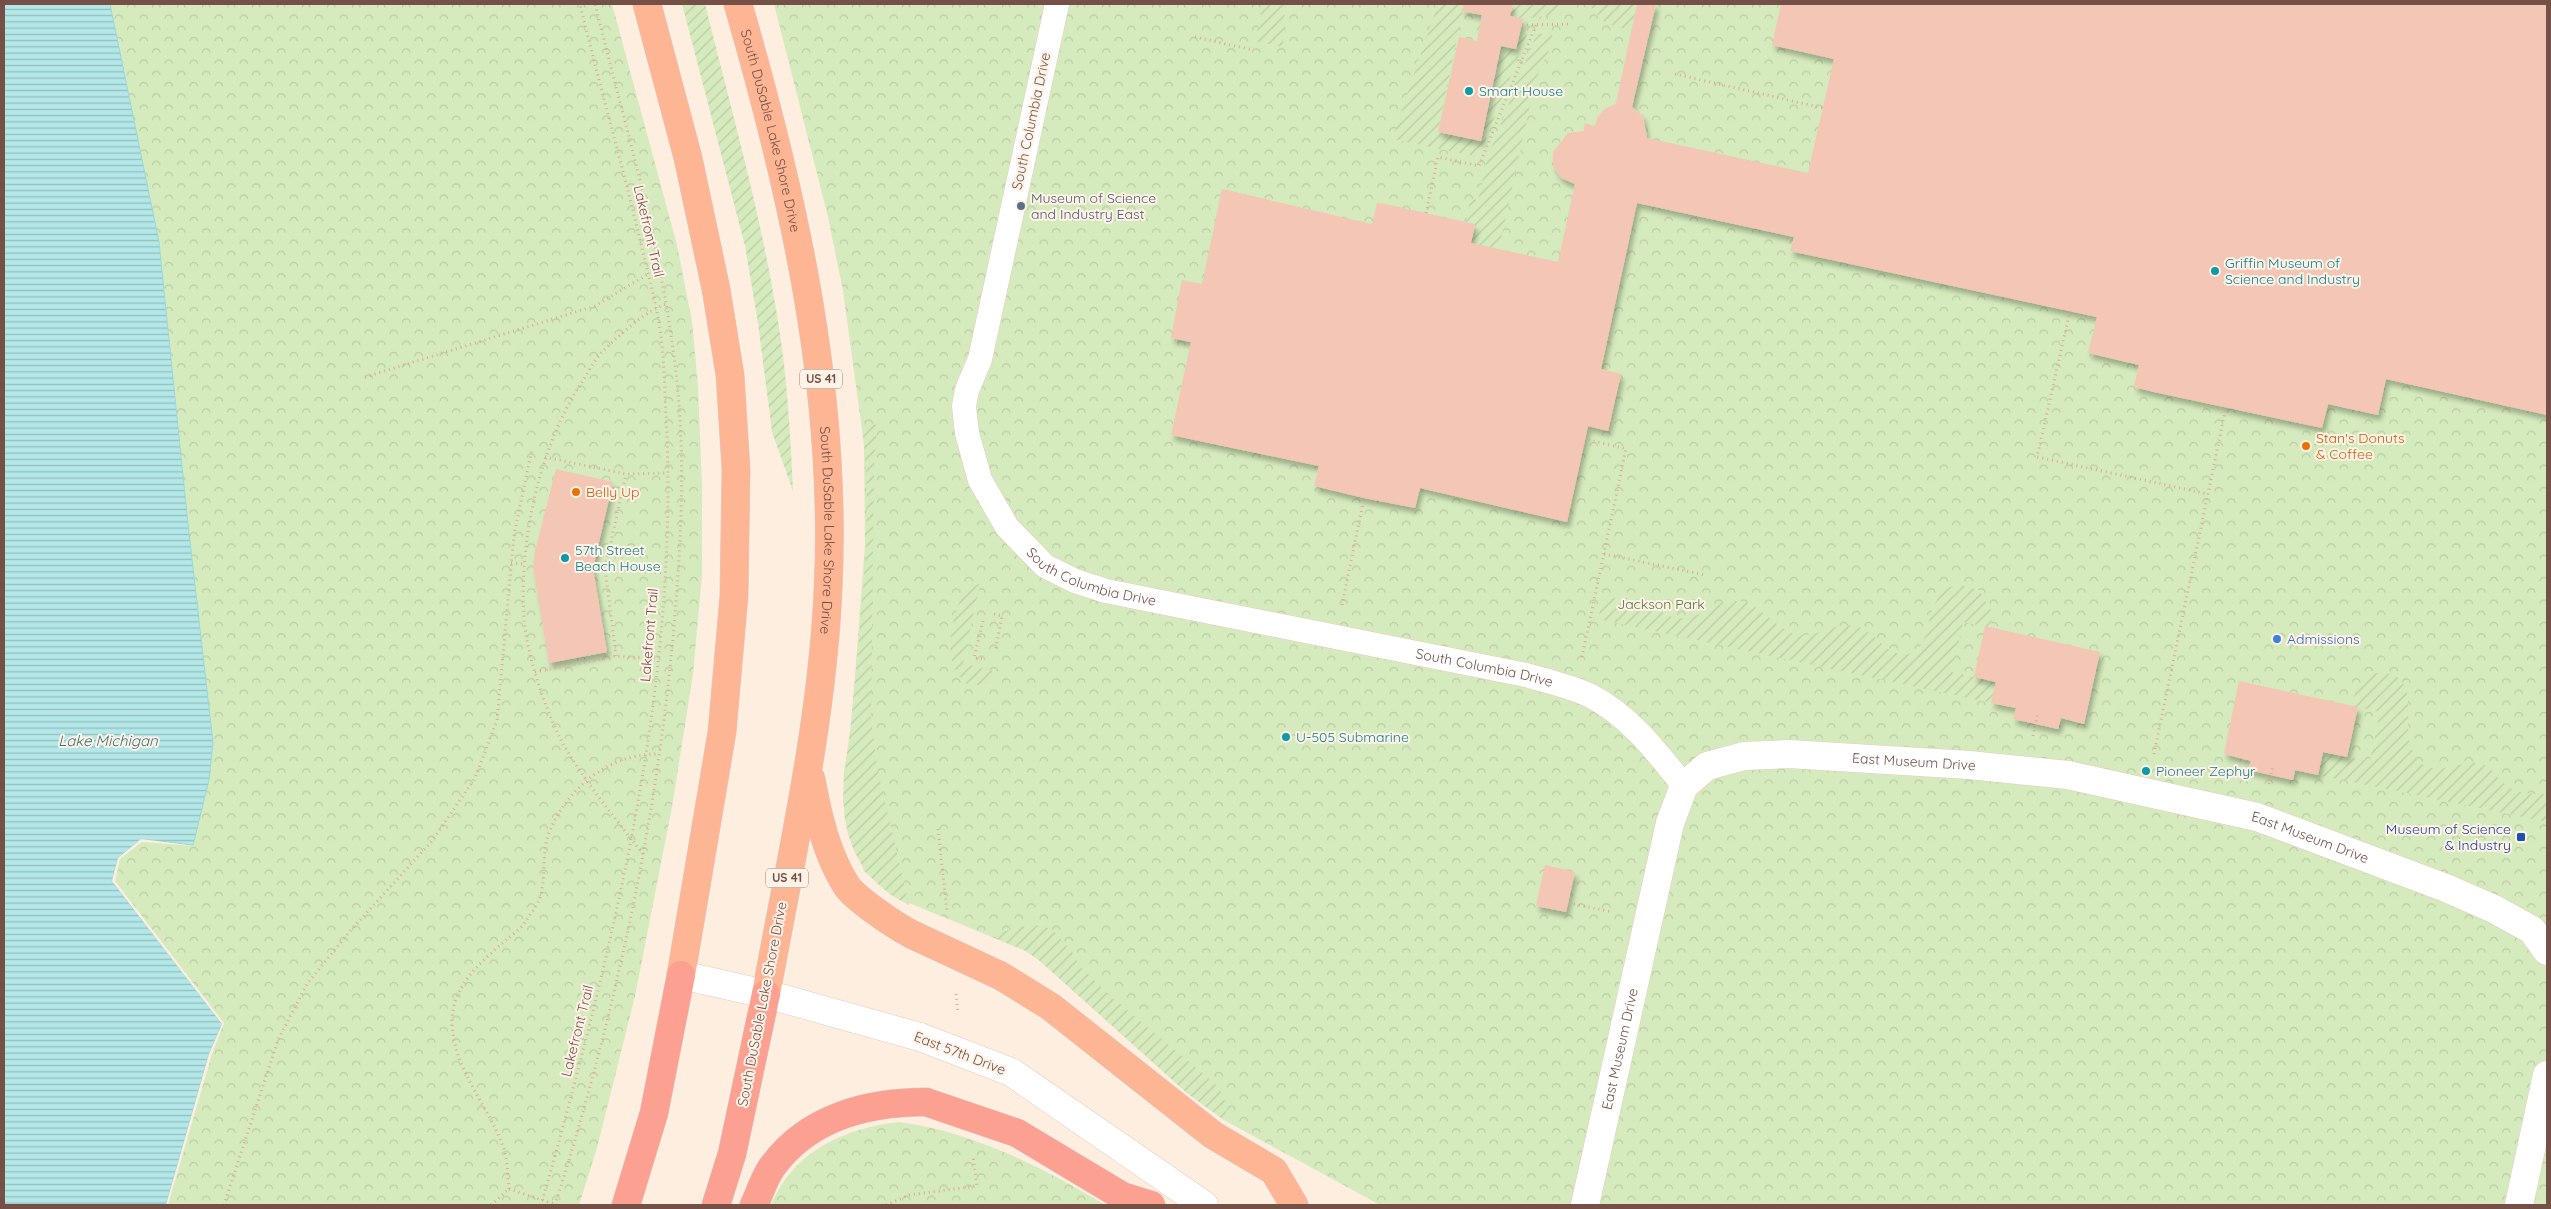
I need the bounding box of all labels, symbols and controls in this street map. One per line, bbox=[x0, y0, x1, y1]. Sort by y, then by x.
street label: South DuSable Lake Shore Drive bbox=[737, 27, 805, 234]
street label: South Columbia Drive bbox=[1008, 51, 1054, 191]
place label: Smart House bbox=[1479, 82, 1563, 100]
marker: Smart House bbox=[1463, 85, 1475, 97]
street label: Lakefront Trail bbox=[630, 183, 668, 279]
place label: Museum of Science and Industry East bbox=[1031, 189, 1156, 223]
marker: Museum of Science and Industry East bbox=[1015, 200, 1027, 212]
place label: Griffin Museum of Science and Industry bbox=[2225, 254, 2360, 288]
marker: Griffin Museum of Science and Industry bbox=[2209, 265, 2221, 277]
road number: US 41 bbox=[800, 369, 842, 388]
street label: South DuSable Lake Shore Drive bbox=[816, 426, 838, 635]
place label: Stan's Donuts & Coffee bbox=[2316, 429, 2405, 463]
marker: Stan's Donuts & Coffee bbox=[2300, 440, 2312, 452]
place label: Belly Up bbox=[586, 483, 639, 501]
marker: Belly Up bbox=[570, 486, 582, 498]
place label: 57th Street Beach House bbox=[575, 541, 661, 575]
street label: South Columbia Drive bbox=[1023, 543, 1158, 610]
marker: 57th Street Beach House bbox=[559, 552, 571, 564]
street label: Lakefront Trail bbox=[636, 587, 662, 683]
park label: Jackson Park bbox=[1617, 595, 1705, 613]
place label: Admissions bbox=[2287, 630, 2360, 648]
marker: Admissions bbox=[2271, 633, 2283, 645]
street label: South Columbia Drive bbox=[1414, 644, 1555, 691]
place label: U-505 Submarine bbox=[1296, 728, 1409, 746]
water label: Lake Michigan bbox=[58, 731, 158, 750]
marker: U-505 Submarine bbox=[1280, 731, 1292, 743]
street label: East Museum Drive bbox=[1852, 749, 1977, 775]
place label: Pioneer Zephyr bbox=[2156, 762, 2256, 780]
marker: Pioneer Zephyr bbox=[2140, 765, 2152, 777]
street label: East Museum Drive bbox=[2250, 807, 2371, 867]
place label: Museum of Science & Industry bbox=[2386, 820, 2511, 854]
marker: Museum of Science & Industry bbox=[2515, 831, 2527, 843]
road number: US 41 bbox=[766, 868, 808, 888]
street label: South DuSable Lake Shore Drive bbox=[733, 900, 791, 1108]
street label: Lakefront Trail bbox=[557, 983, 597, 1079]
street label: East Museum Drive bbox=[1598, 986, 1642, 1111]
street label: East 57th Drive bbox=[912, 1027, 1008, 1079]

